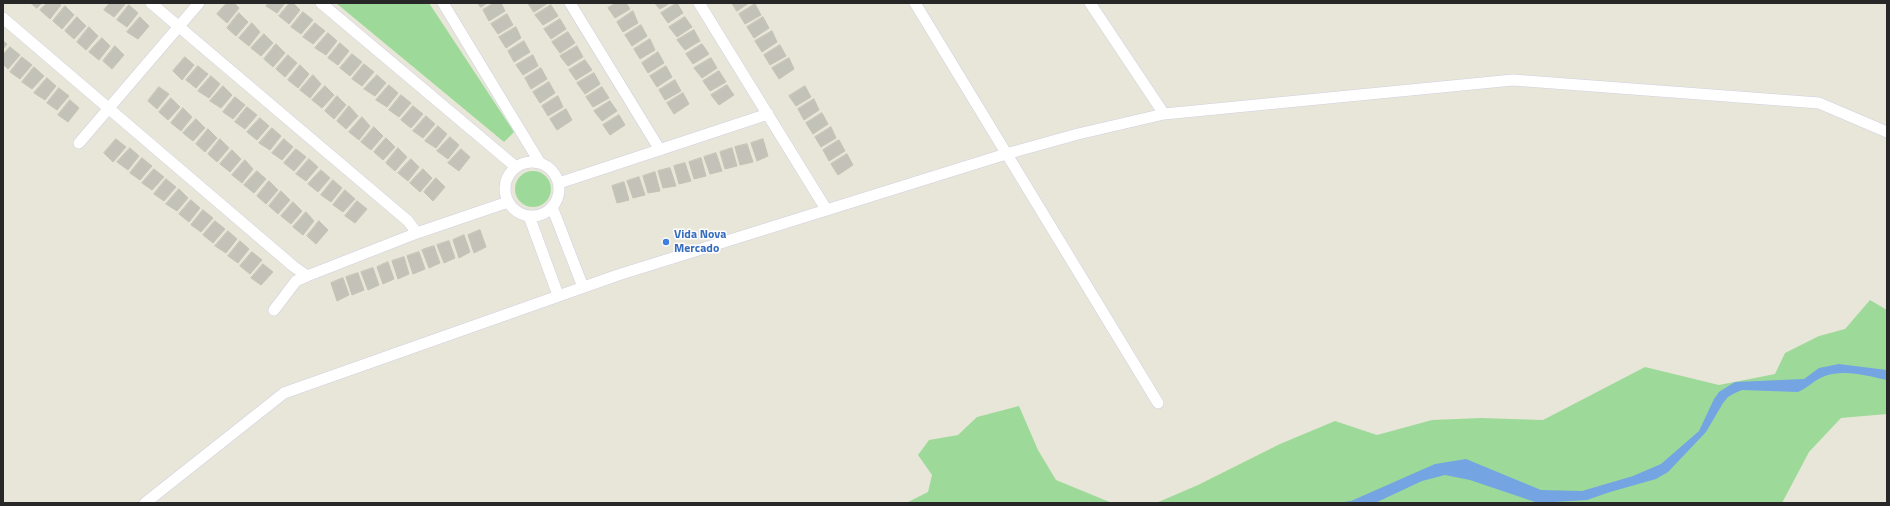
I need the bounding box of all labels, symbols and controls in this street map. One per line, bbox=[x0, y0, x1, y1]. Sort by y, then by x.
place label: Vida Nova Mercado bbox=[674, 228, 726, 256]
marker: Vida Nova Mercado bbox=[661, 237, 671, 247]

